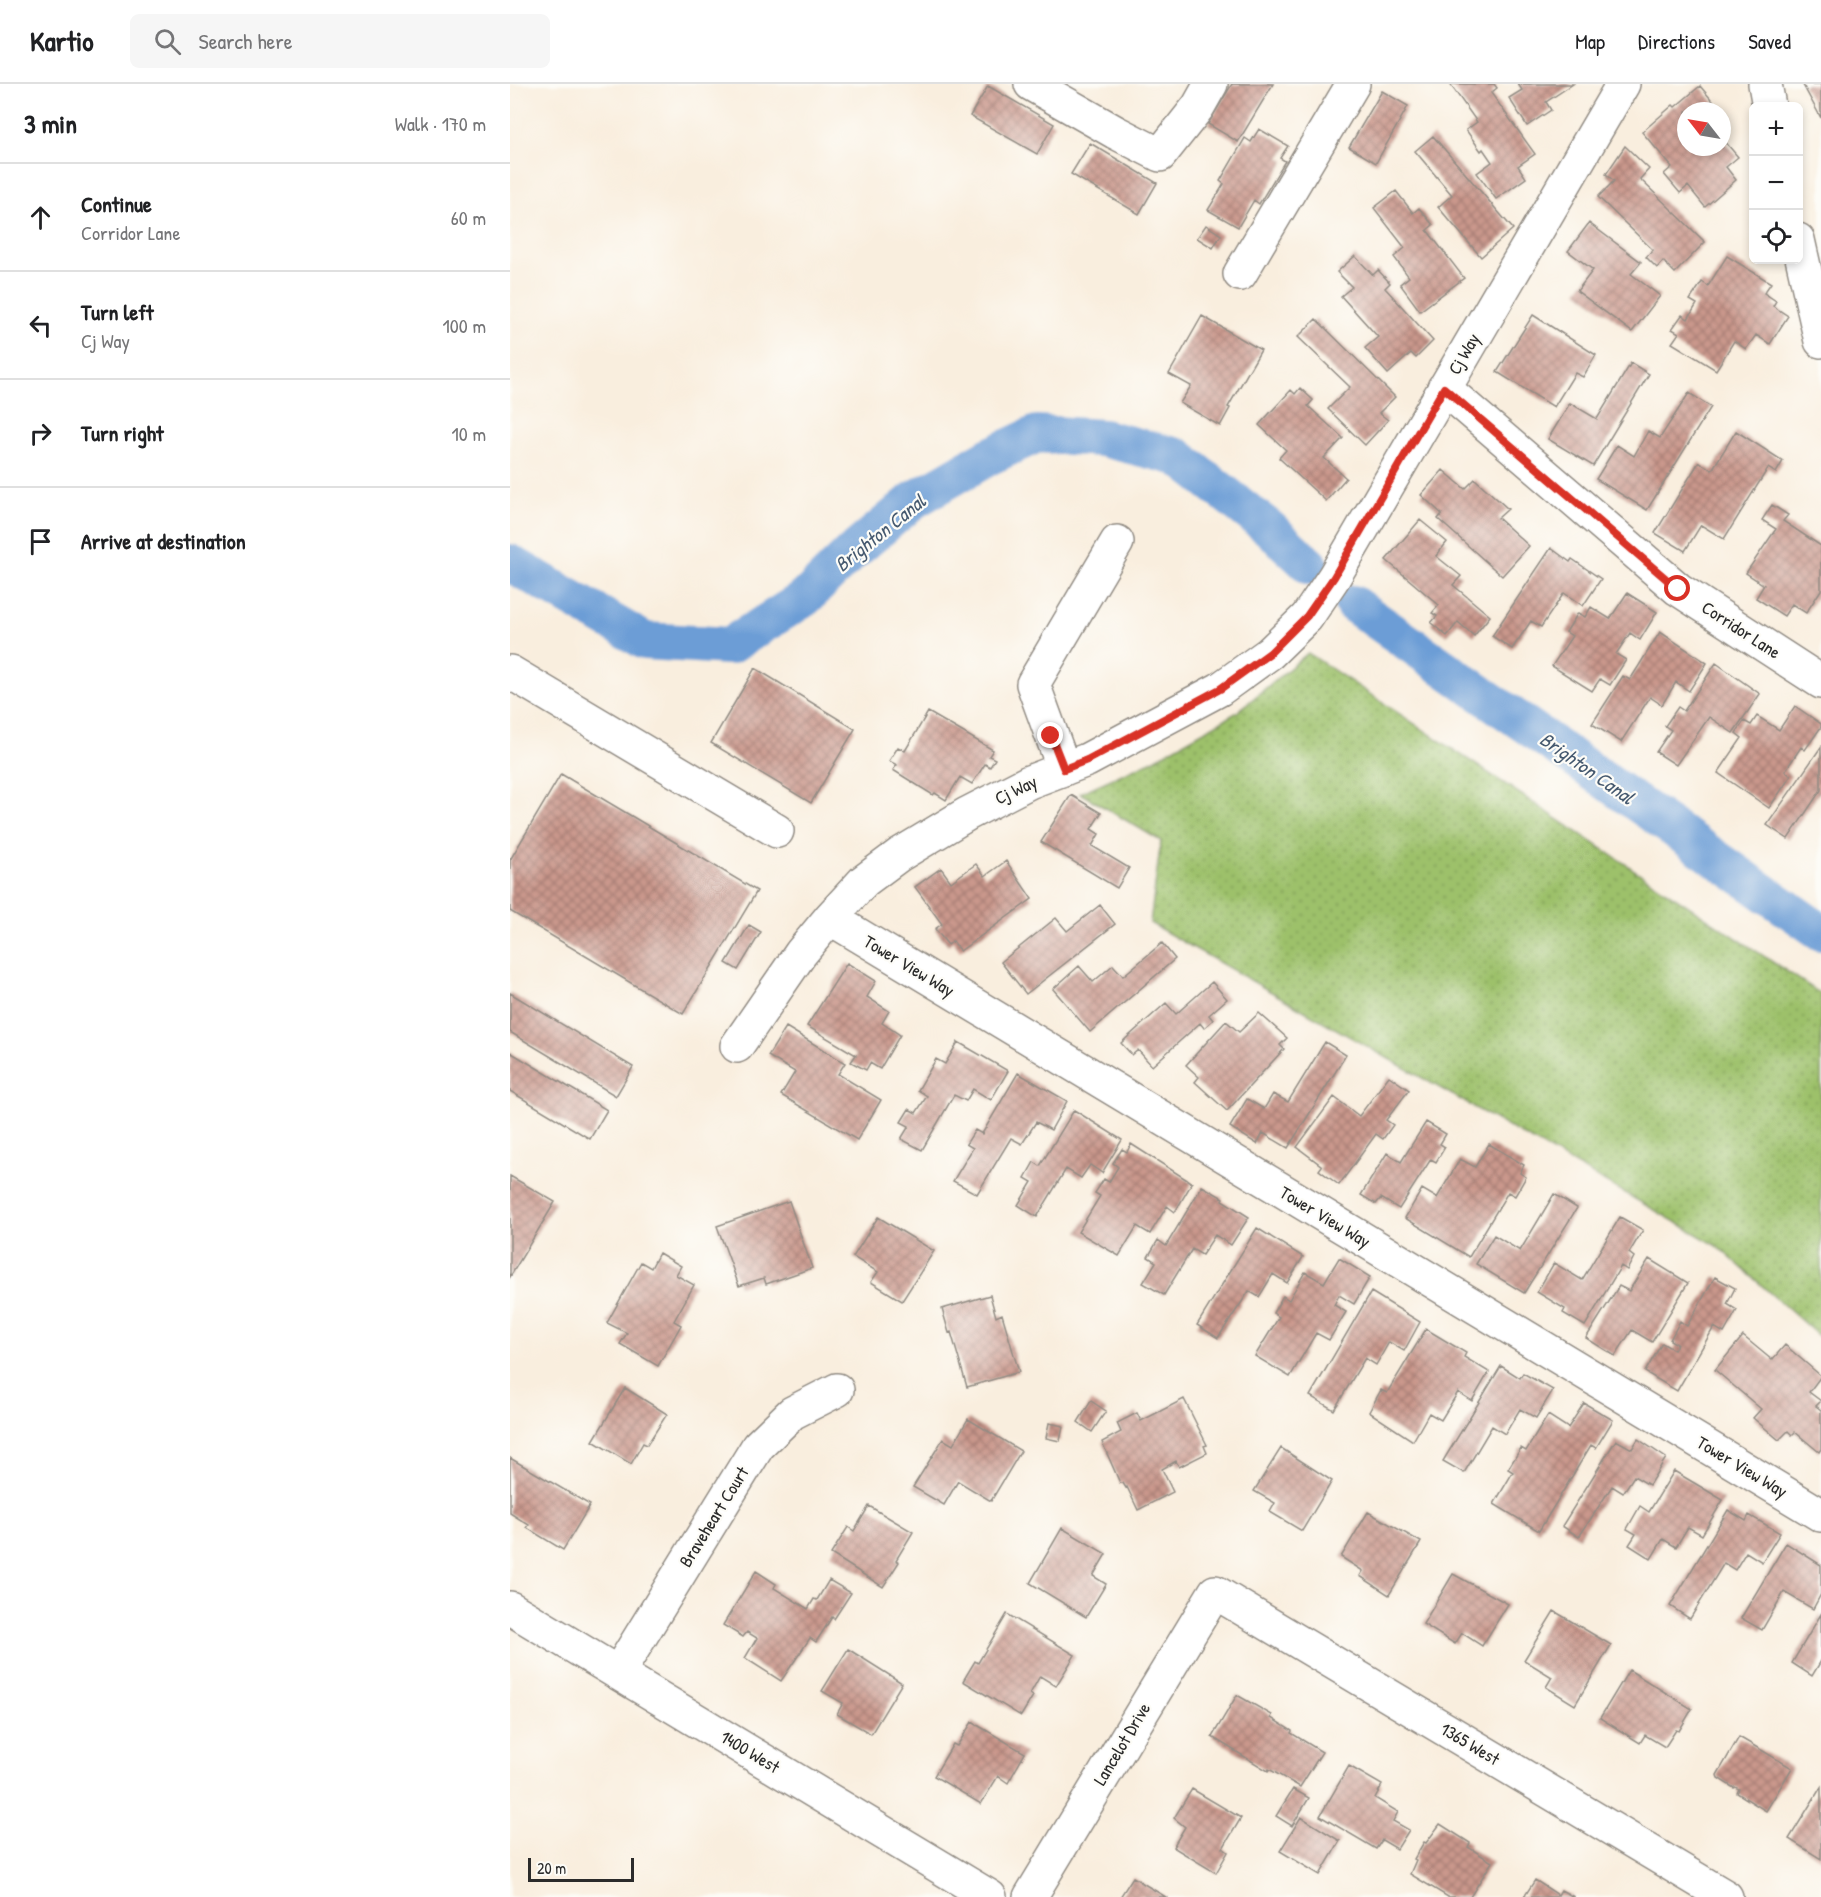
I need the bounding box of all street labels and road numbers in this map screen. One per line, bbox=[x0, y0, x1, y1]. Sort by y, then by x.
street label: Cj Way bbox=[1442, 328, 1486, 379]
street label: Corridor Lane bbox=[1697, 595, 1786, 664]
street label: Cj Way bbox=[991, 769, 1041, 810]
street label: Tower View Way bbox=[859, 929, 960, 1003]
street label: Tower View Way bbox=[1275, 1180, 1376, 1254]
street label: Tower View Way bbox=[1692, 1430, 1793, 1504]
street label: Braveheart Court bbox=[673, 1461, 755, 1572]
street label: Lancelot Drive bbox=[1087, 1698, 1156, 1790]
street label: 1365 West bbox=[1436, 1716, 1505, 1771]
street label: 1400 West bbox=[716, 1724, 785, 1779]

